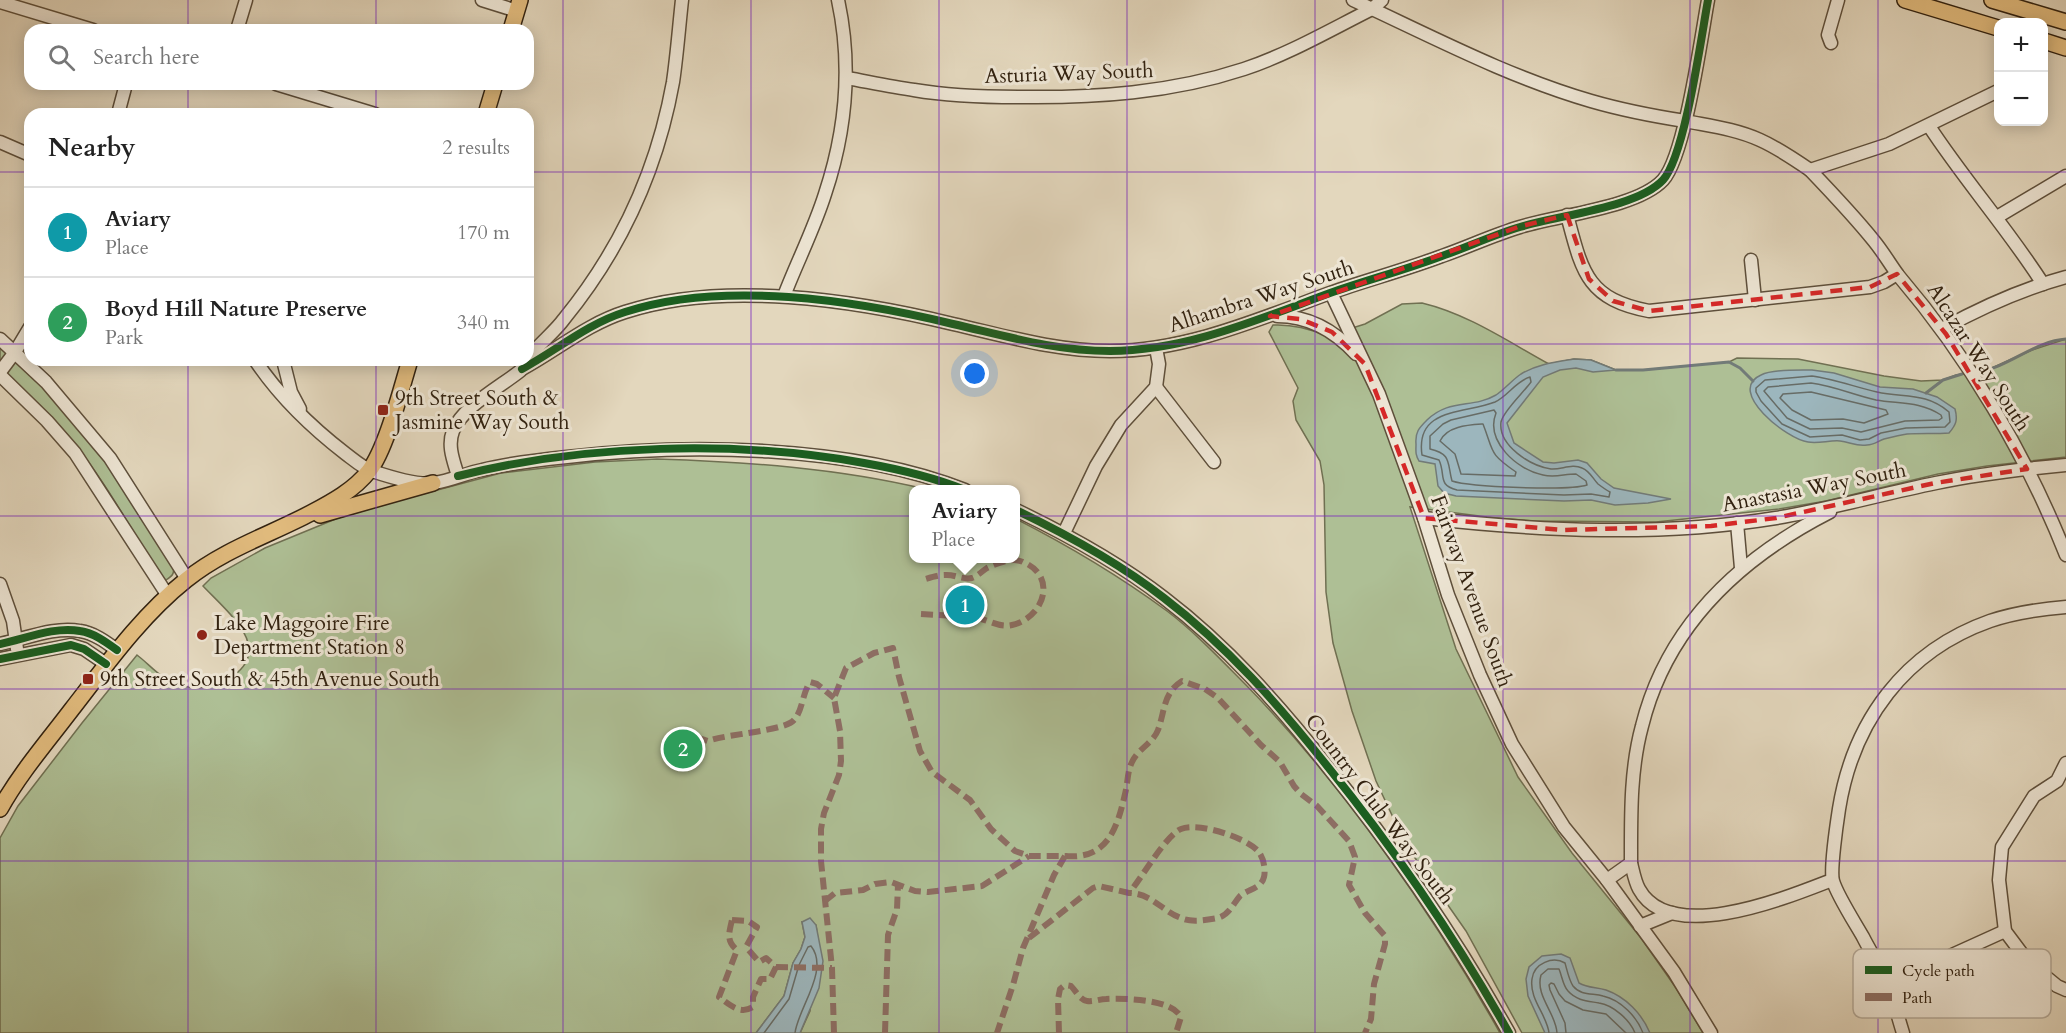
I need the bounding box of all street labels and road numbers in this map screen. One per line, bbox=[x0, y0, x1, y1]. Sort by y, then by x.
street label: Asturia Way South bbox=[984, 56, 1154, 91]
street label: Alhambra Way South bbox=[1165, 253, 1358, 340]
street label: Alcazar Way South bbox=[1920, 278, 2038, 437]
street label: Anastasia Way South bbox=[1720, 455, 1909, 520]
street label: Fairway Avenue South bbox=[1423, 491, 1520, 692]
street label: Country Club Way South bbox=[1298, 708, 1461, 911]

